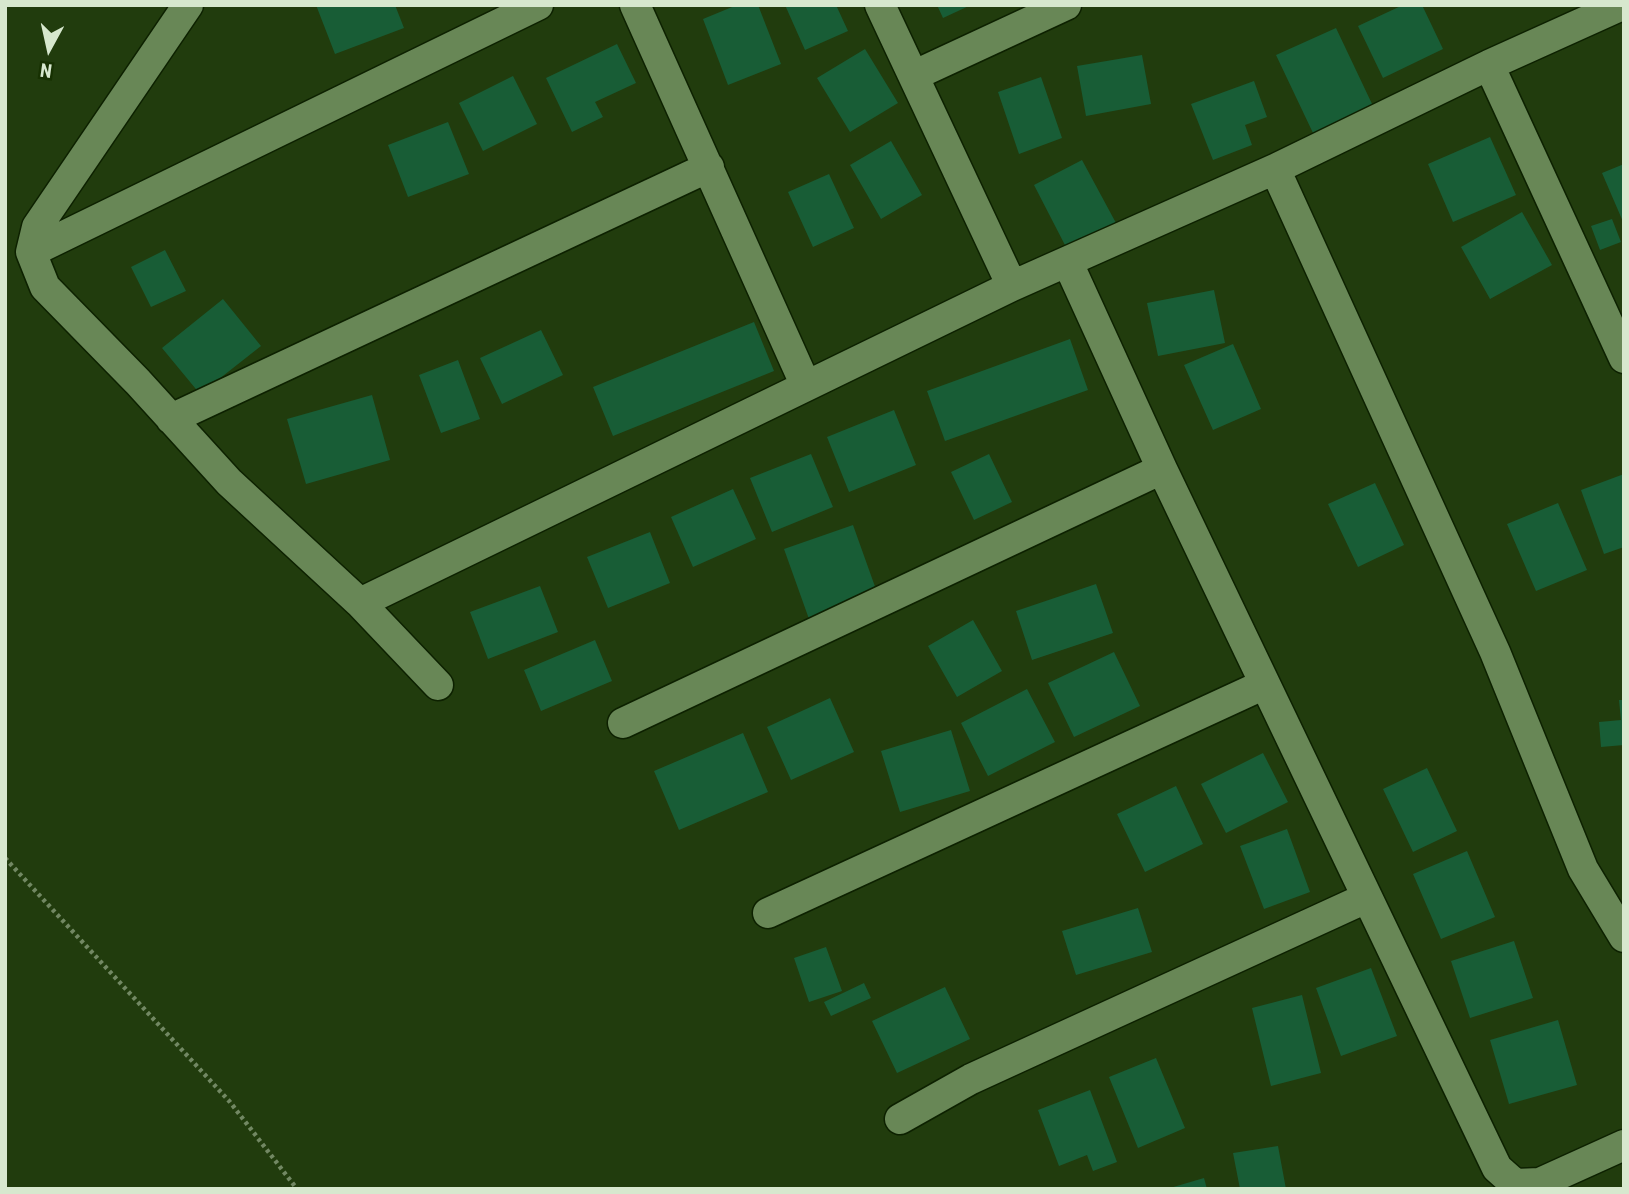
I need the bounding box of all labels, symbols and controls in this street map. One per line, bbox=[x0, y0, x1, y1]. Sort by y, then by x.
north arrow bbox=[14, 14, 84, 84]
text: N bbox=[39, 58, 53, 82]

